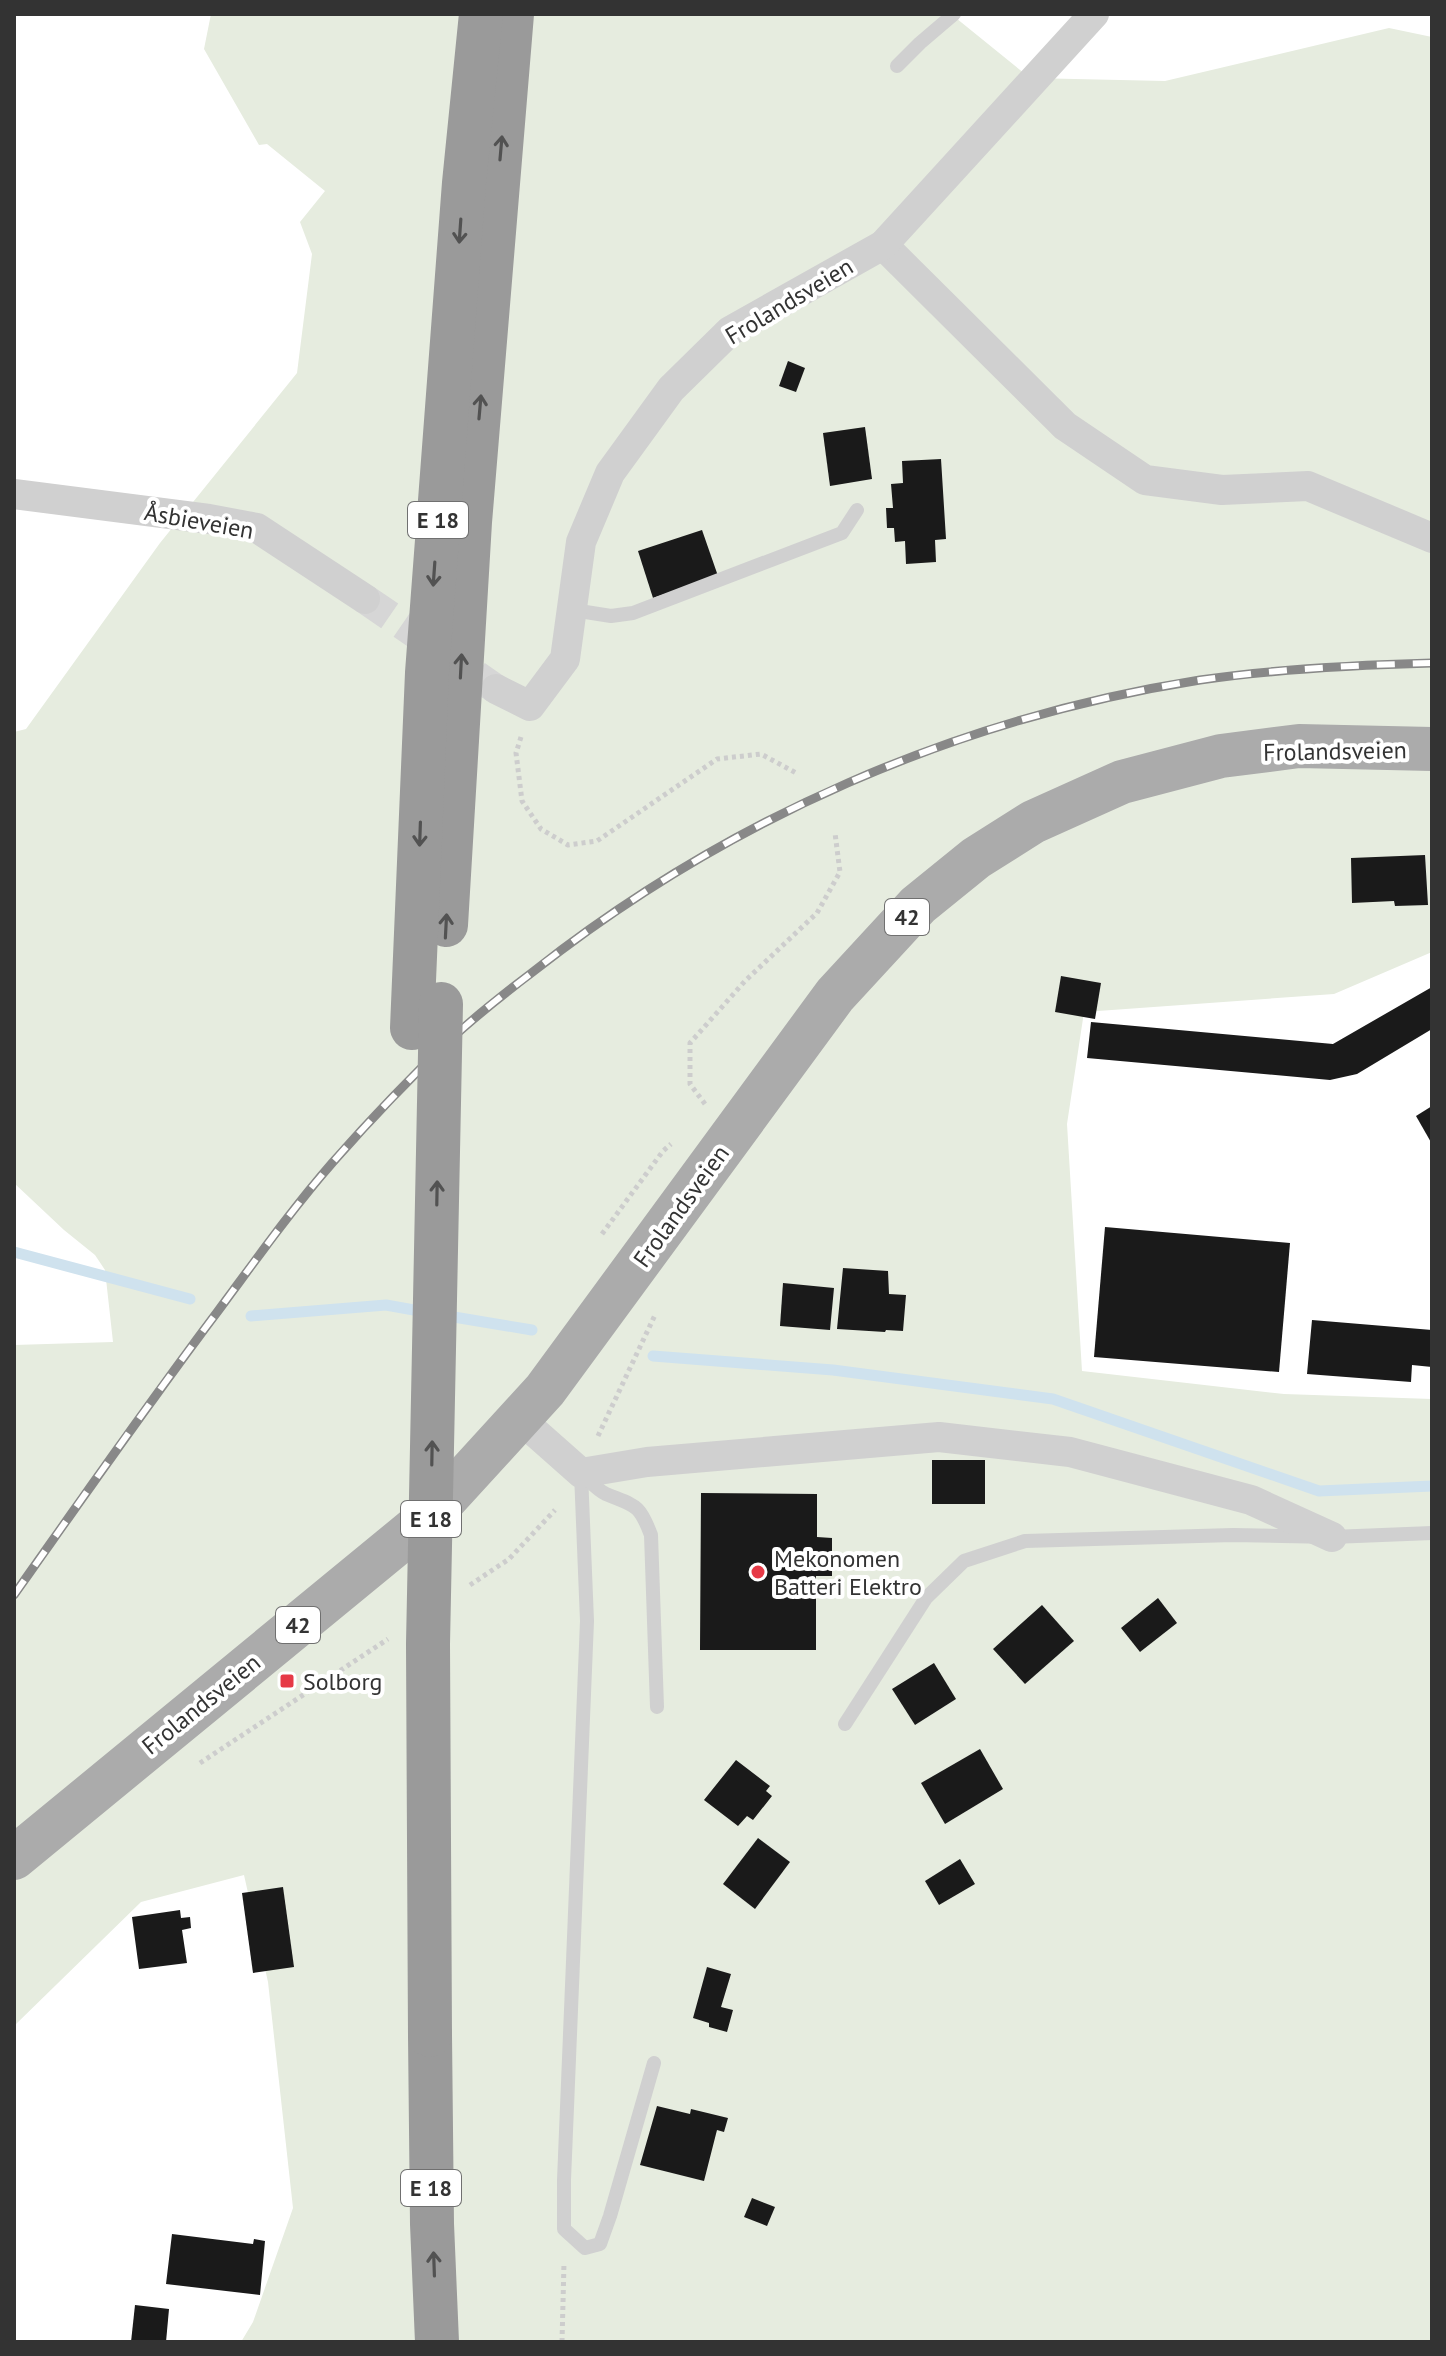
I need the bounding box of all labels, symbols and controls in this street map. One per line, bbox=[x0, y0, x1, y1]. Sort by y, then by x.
one-way arrow bbox=[494, 135, 509, 162]
one-way arrow bbox=[452, 217, 467, 244]
street label: Frolandsveien bbox=[719, 251, 859, 351]
one-way arrow bbox=[472, 394, 487, 421]
street label: Åsbieveien bbox=[142, 496, 256, 546]
road number: E 18 bbox=[408, 502, 468, 538]
one-way arrow bbox=[426, 560, 441, 587]
one-way arrow bbox=[454, 653, 469, 680]
street label: Frolandsveien bbox=[1263, 734, 1407, 768]
one-way arrow bbox=[412, 820, 427, 847]
road number: 42 bbox=[885, 899, 929, 935]
one-way arrow bbox=[439, 913, 454, 940]
street label: Frolandsveien bbox=[626, 1139, 736, 1273]
one-way arrow bbox=[430, 1180, 445, 1207]
one-way arrow bbox=[425, 1440, 440, 1467]
road number: E 18 bbox=[401, 1501, 461, 1537]
place label: Mekonomen Batteri Elektro bbox=[774, 1543, 922, 1602]
marker: Mekonomen Batteri Elektro bbox=[749, 1563, 767, 1581]
road number: 42 bbox=[276, 1607, 320, 1643]
street label: Frolandsveien bbox=[135, 1647, 267, 1761]
place label: Solborg bbox=[303, 1666, 383, 1697]
marker: Solborg bbox=[278, 1672, 296, 1690]
road number: E 18 bbox=[401, 2170, 461, 2206]
one-way arrow bbox=[426, 2251, 441, 2278]

